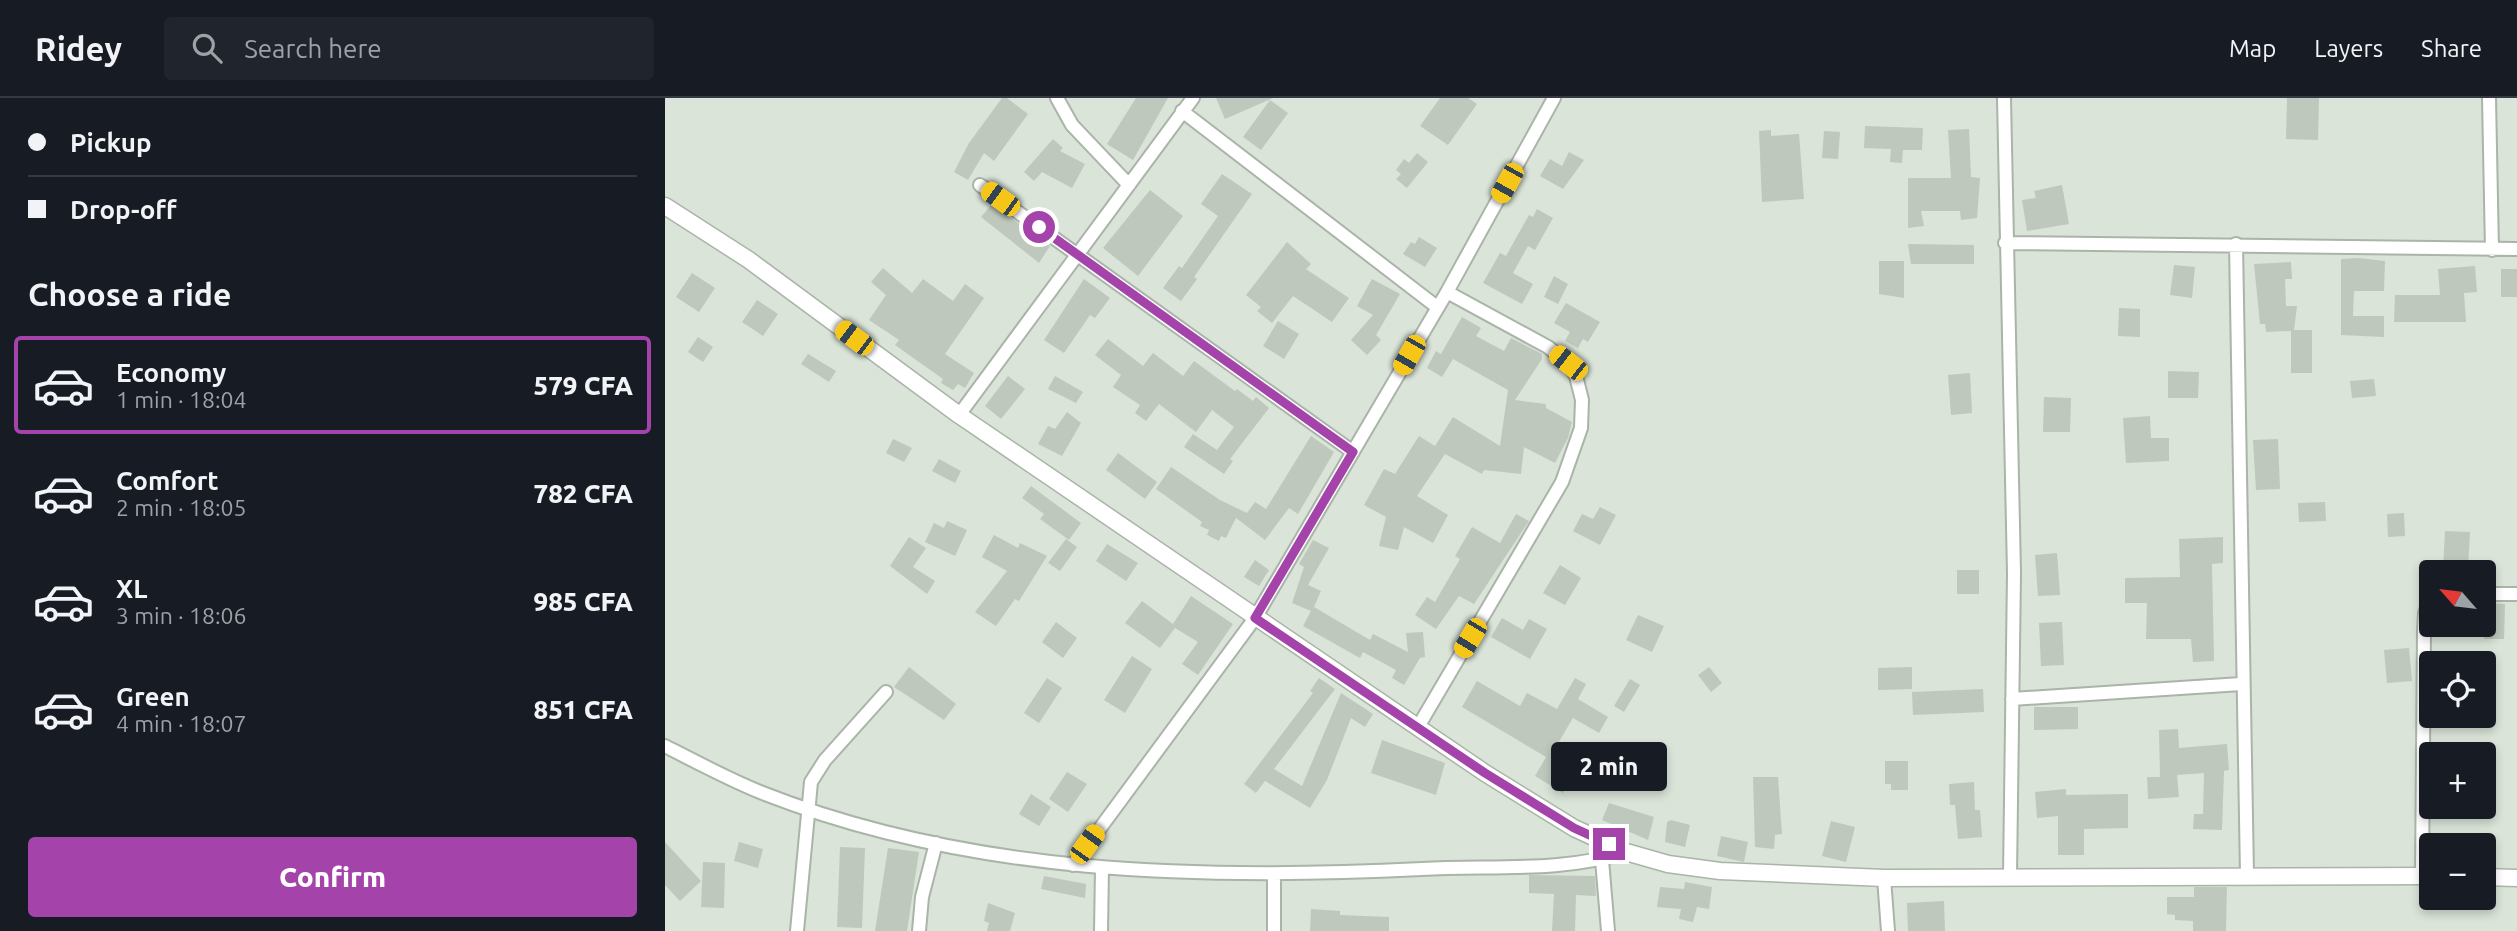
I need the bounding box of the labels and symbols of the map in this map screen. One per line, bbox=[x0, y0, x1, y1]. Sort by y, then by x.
car bbox=[1488, 160, 1527, 206]
car bbox=[977, 178, 1024, 220]
route start bbox=[1023, 211, 1055, 243]
car bbox=[831, 317, 878, 359]
car bbox=[1390, 332, 1429, 378]
car bbox=[1545, 342, 1592, 384]
north arrow bbox=[2419, 560, 2495, 637]
car bbox=[1451, 615, 1490, 661]
callout: 2 min bbox=[1551, 742, 1667, 792]
car bbox=[1067, 821, 1108, 867]
route end bbox=[1593, 828, 1625, 860]

